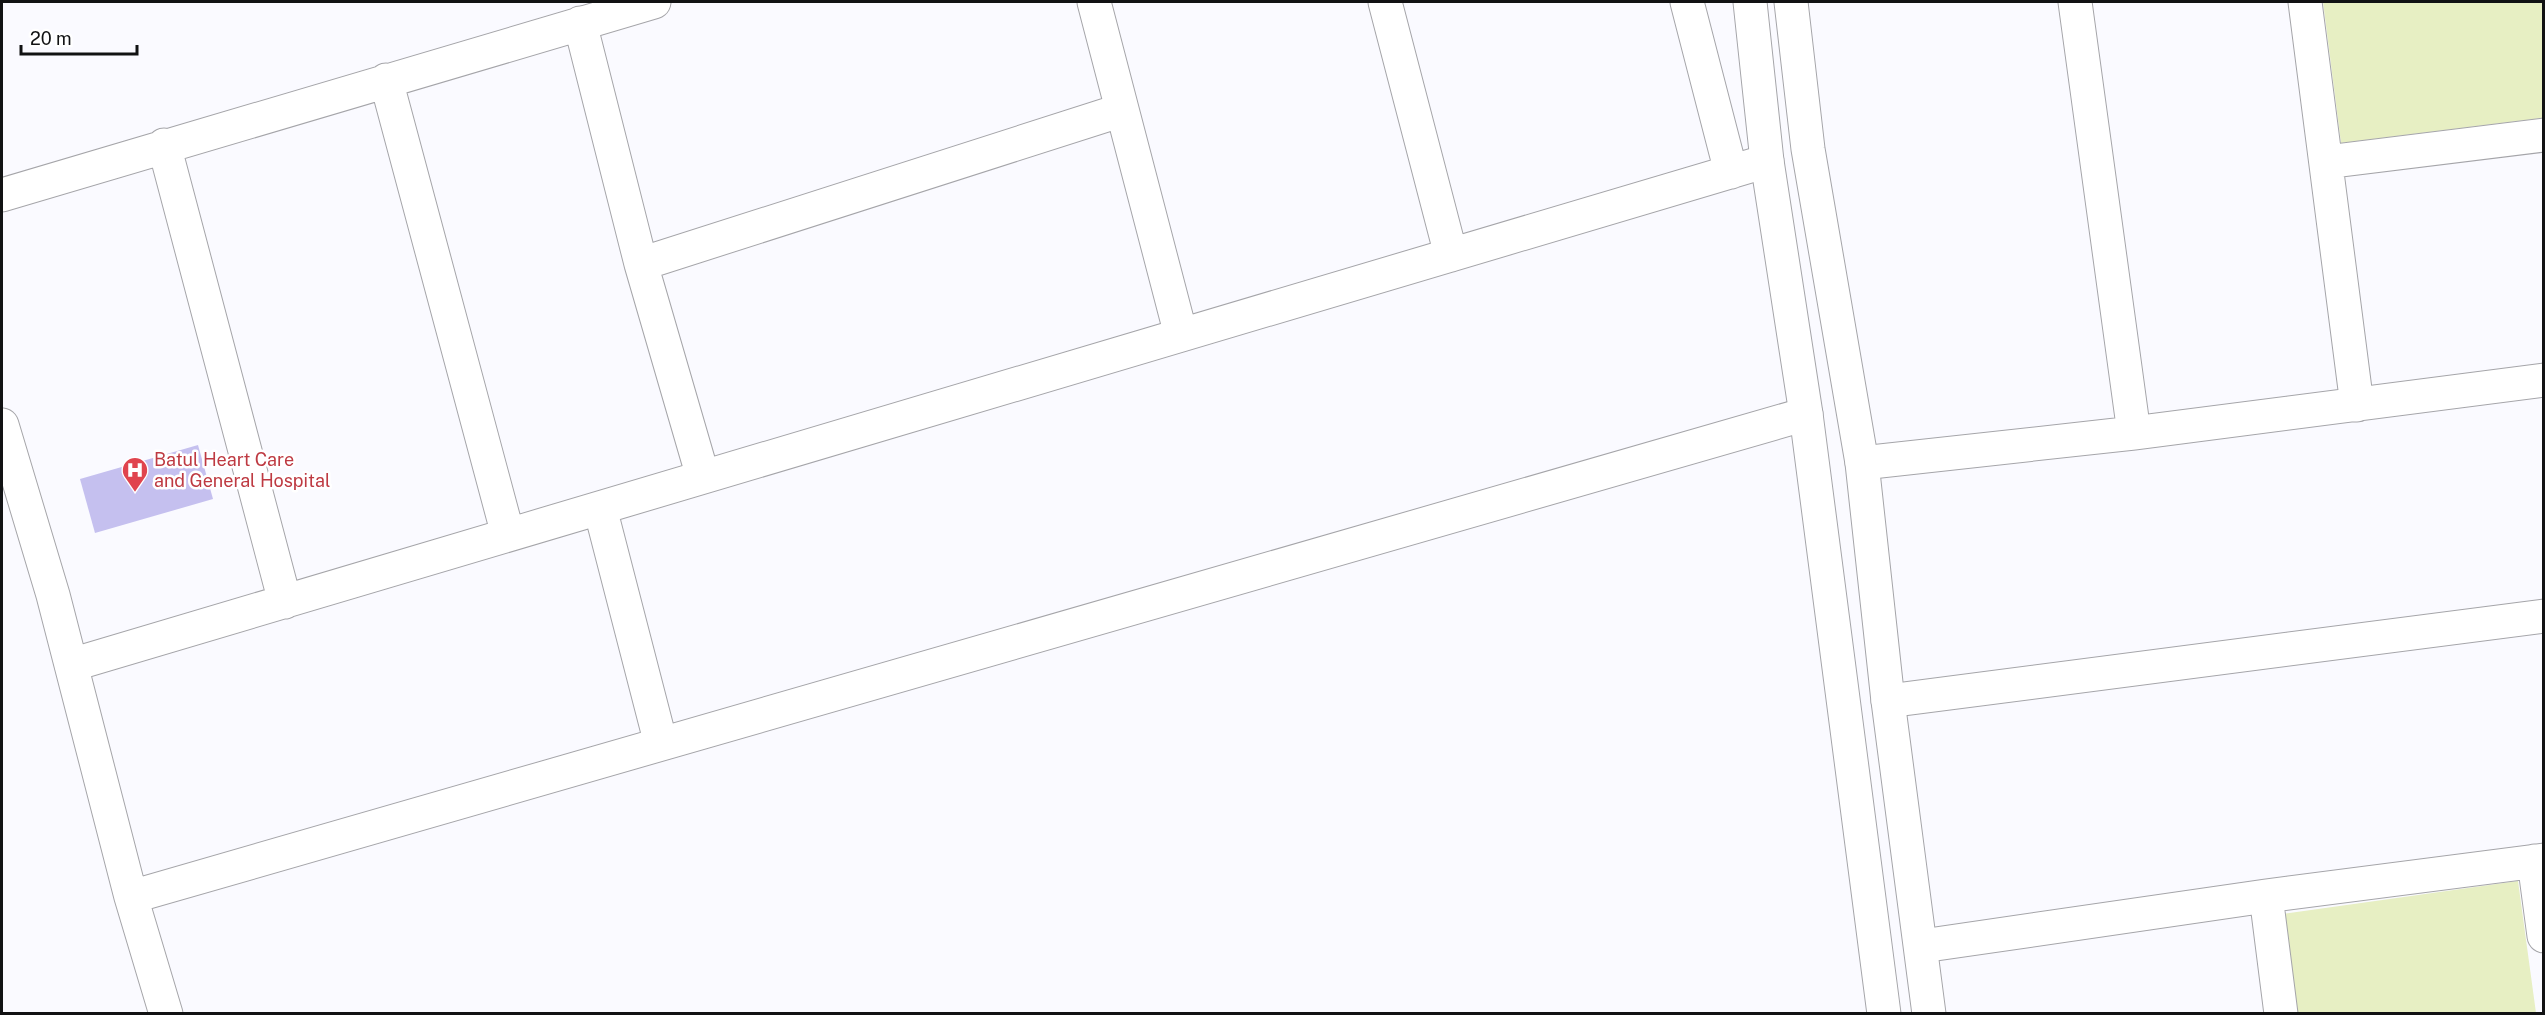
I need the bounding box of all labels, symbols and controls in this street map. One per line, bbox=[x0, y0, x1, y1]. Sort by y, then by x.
scale bar bbox=[21, 18, 136, 56]
text: 20 m bbox=[30, 28, 72, 49]
place label: Batul Heart Care and General Hospital bbox=[154, 449, 330, 491]
hospital icon: Batul Heart Care and General Hospital bbox=[120, 455, 150, 493]

